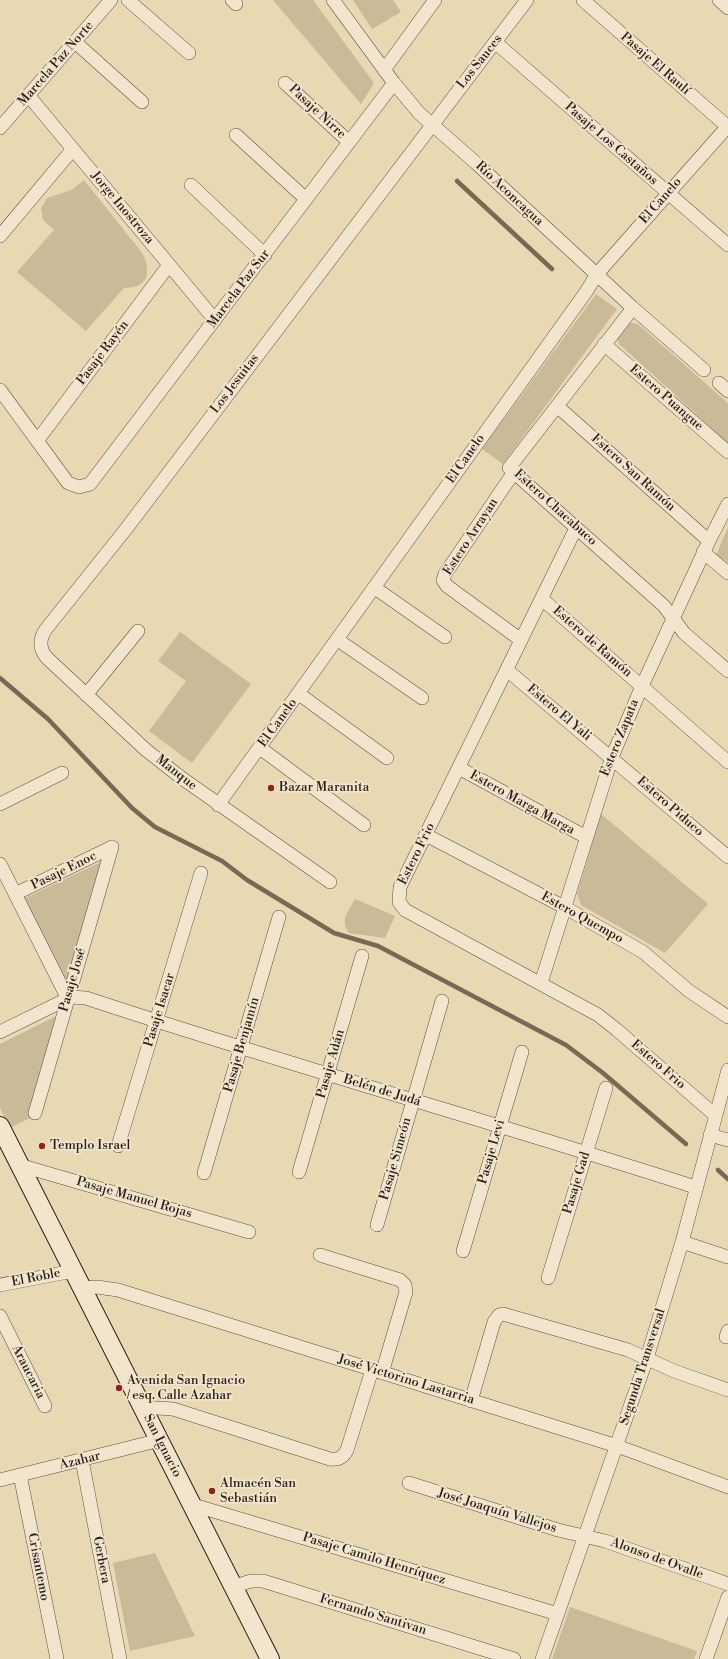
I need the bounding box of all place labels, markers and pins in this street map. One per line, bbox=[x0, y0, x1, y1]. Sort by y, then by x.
place label: Bazar Maranita bbox=[279, 780, 369, 796]
marker: Bazar Maranita bbox=[266, 783, 276, 793]
place label: Templo Israel bbox=[50, 1138, 130, 1154]
marker: Templo Israel bbox=[37, 1141, 47, 1151]
place label: Avenida San Ignacio / esq. Calle Azahar bbox=[127, 1373, 245, 1404]
marker: Avenida San Ignacio / esq. Calle Azahar bbox=[114, 1383, 124, 1393]
place label: Almacén San Sebastián bbox=[220, 1476, 296, 1507]
marker: Almacén San Sebastián bbox=[207, 1486, 217, 1496]

